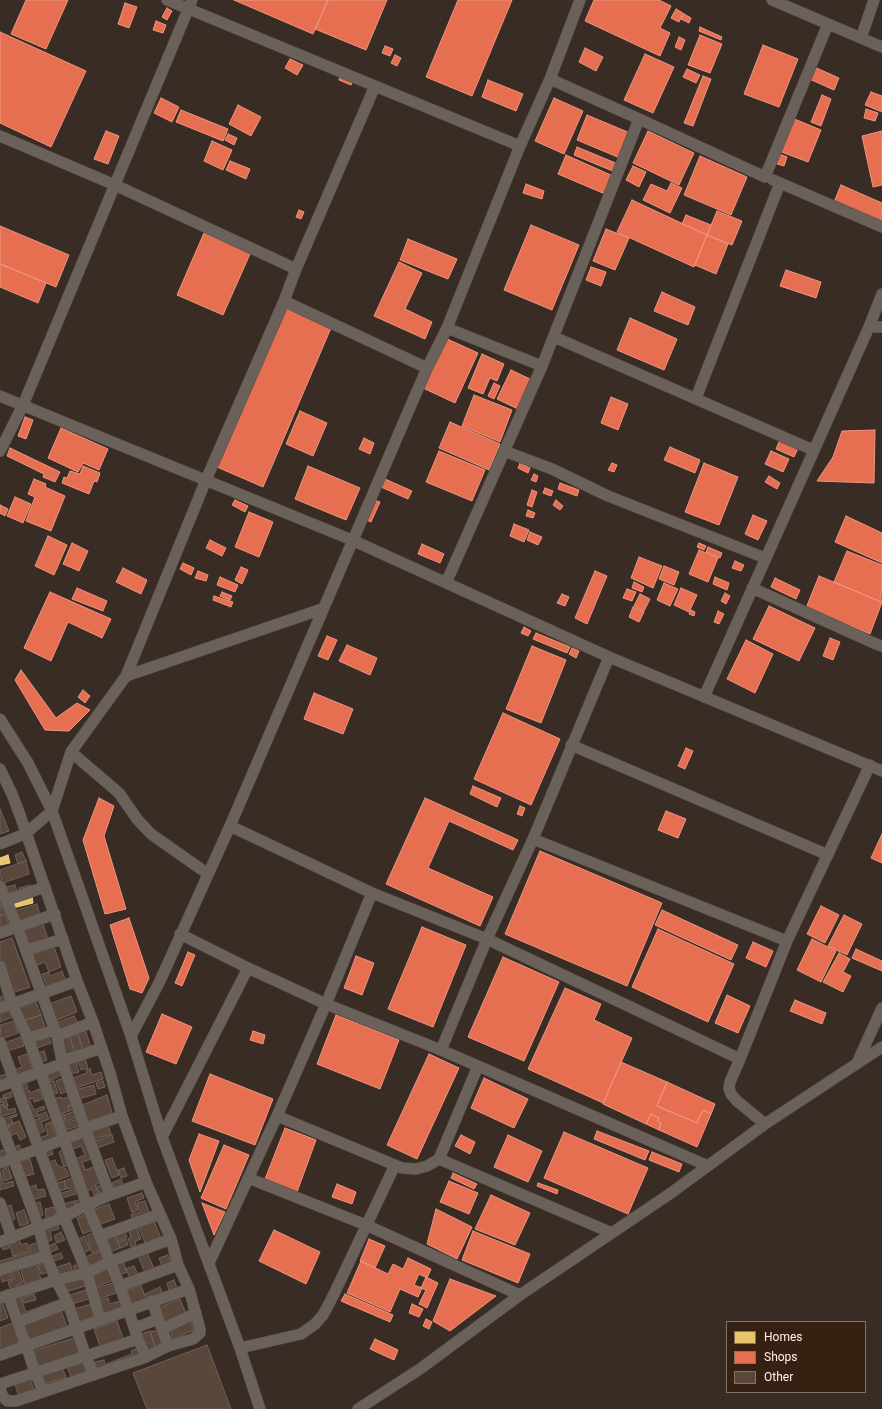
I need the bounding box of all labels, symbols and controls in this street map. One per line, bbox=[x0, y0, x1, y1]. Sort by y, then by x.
legend bbox=[726, 1321, 866, 1393]
text: Homes bbox=[764, 1330, 802, 1344]
text: Shops bbox=[764, 1350, 798, 1364]
text: Other bbox=[764, 1370, 793, 1384]

